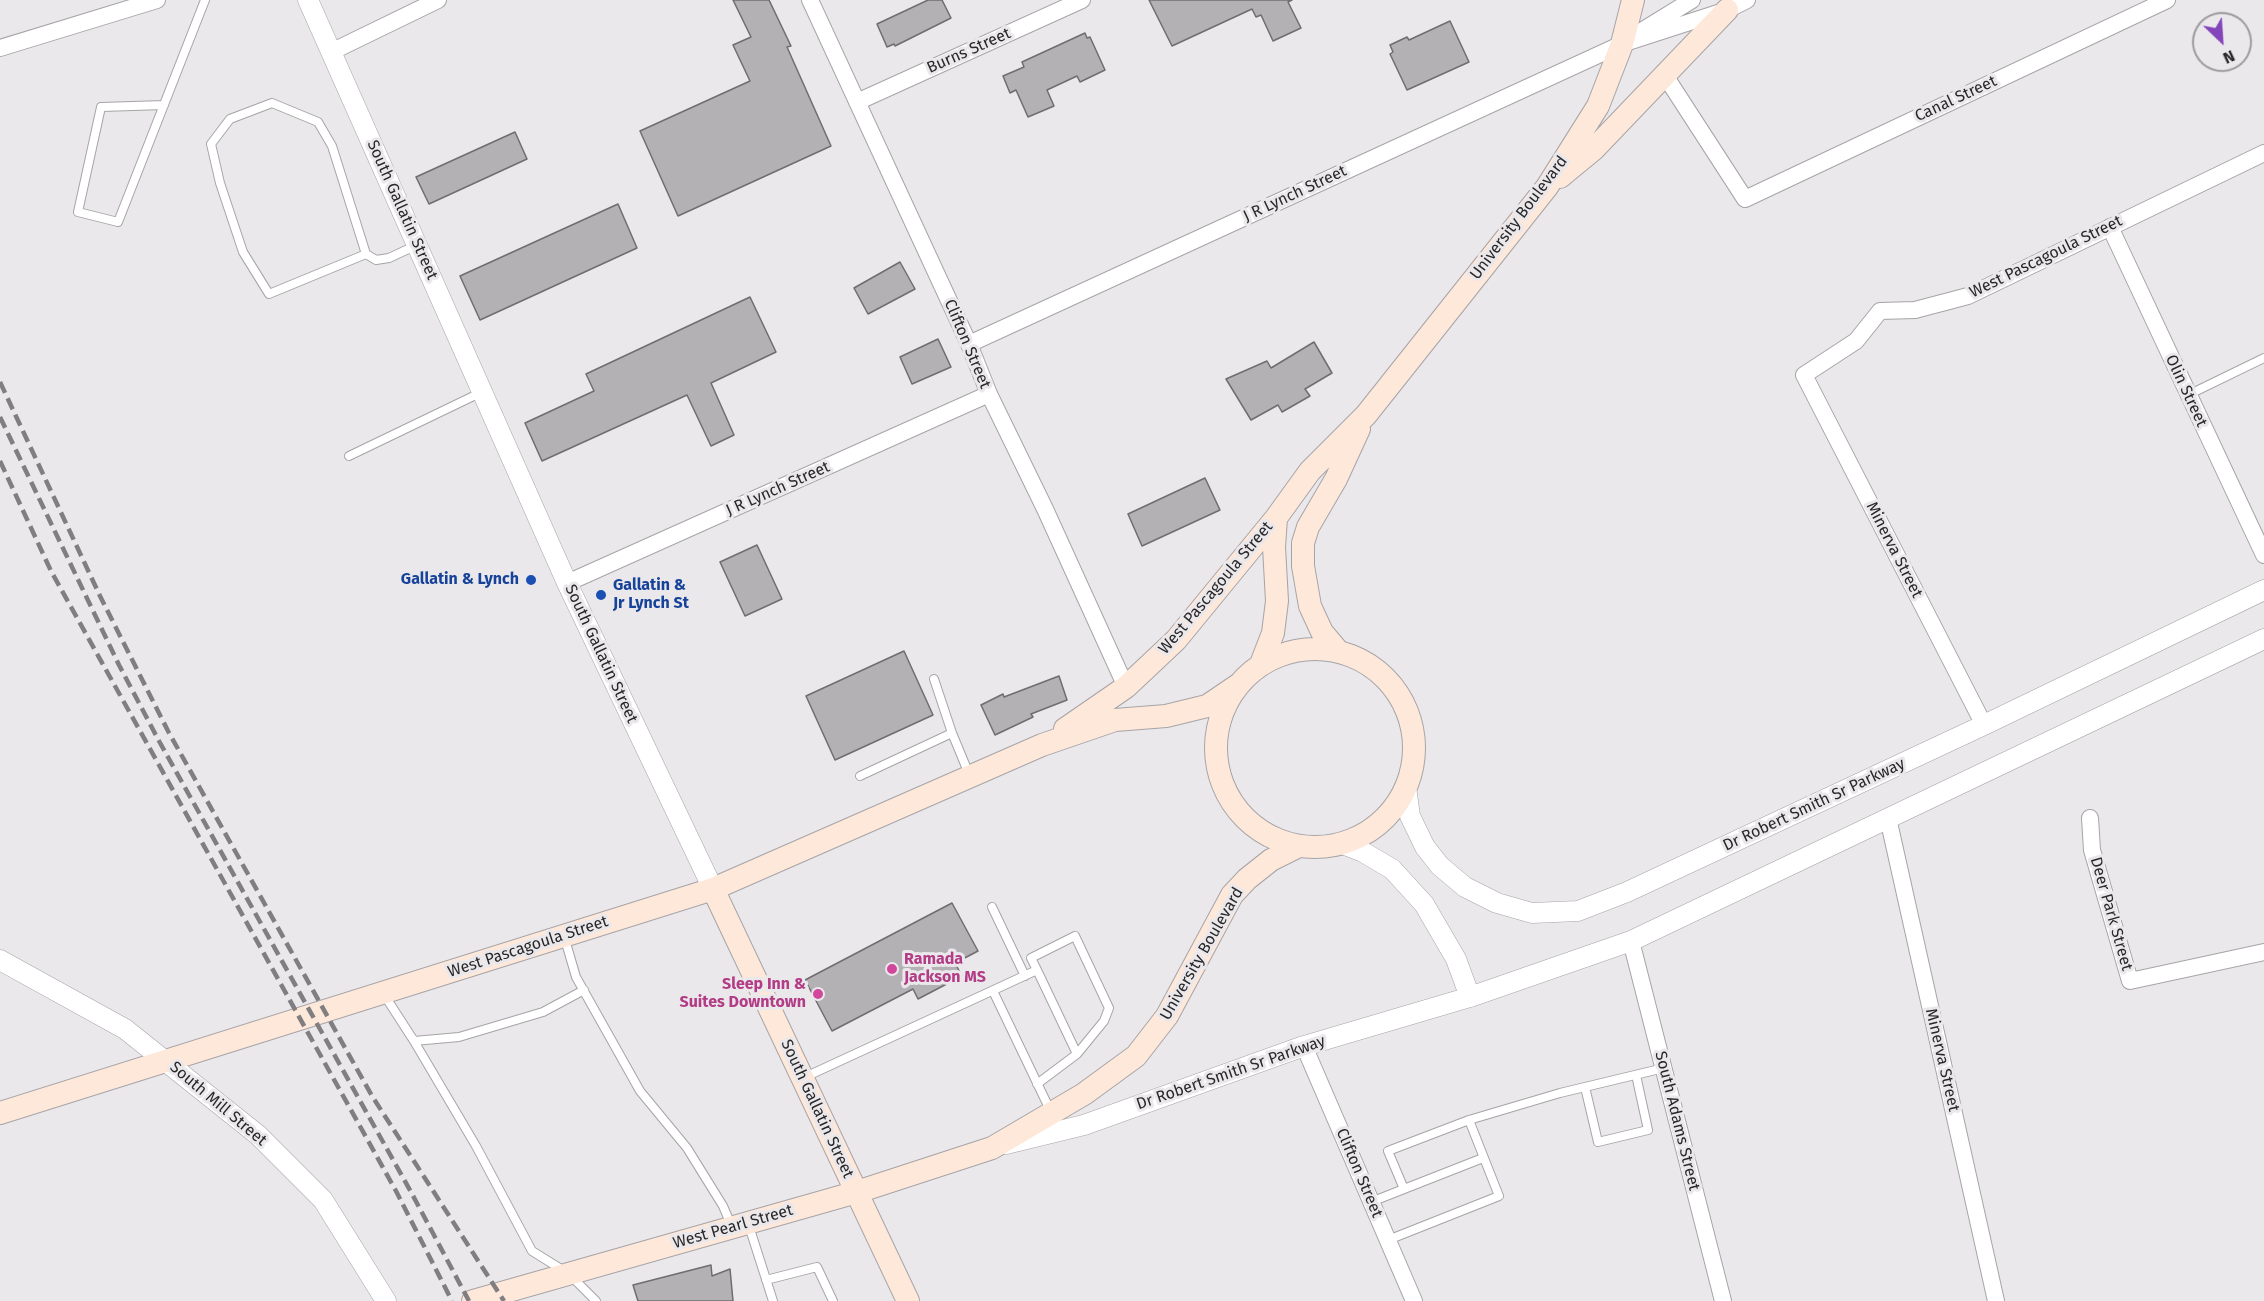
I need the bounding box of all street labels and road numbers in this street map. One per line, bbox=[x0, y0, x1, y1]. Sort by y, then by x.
street label: Burns Street bbox=[924, 24, 1014, 78]
street label: Canal Street bbox=[1912, 72, 2000, 126]
street label: South Gallatin Street bbox=[363, 137, 441, 283]
street label: University Boulevard bbox=[1466, 152, 1572, 284]
street label: J R Lynch Street bbox=[1240, 162, 1350, 226]
street label: West Pascagoula Street bbox=[1967, 212, 2125, 302]
street label: Clifton Street bbox=[940, 296, 994, 392]
street label: Olin Street bbox=[2161, 352, 2211, 430]
street label: J R Lynch Street bbox=[723, 457, 833, 521]
street label: Minerva Street bbox=[1862, 499, 1926, 601]
street label: West Pascagoula Street bbox=[1155, 518, 1277, 658]
street label: South Gallatin Street bbox=[560, 582, 642, 726]
street label: Dr Robert Smith Sr Parkway bbox=[1720, 754, 1908, 856]
street label: Deer Park Street bbox=[2086, 855, 2136, 973]
street label: University Boulevard bbox=[1156, 884, 1248, 1024]
street label: West Pascagoula Street bbox=[445, 912, 611, 982]
street label: Minerva Street bbox=[1921, 1007, 1963, 1113]
street label: Dr Robert Smith Sr Parkway bbox=[1134, 1032, 1328, 1114]
street label: South Gallatin Street bbox=[776, 1037, 858, 1181]
street label: South Adams Street bbox=[1650, 1049, 1704, 1193]
street label: South Mill Street bbox=[166, 1058, 270, 1150]
street label: Clifton Street bbox=[1332, 1125, 1386, 1221]
street label: West Pearl Street bbox=[671, 1201, 795, 1253]

